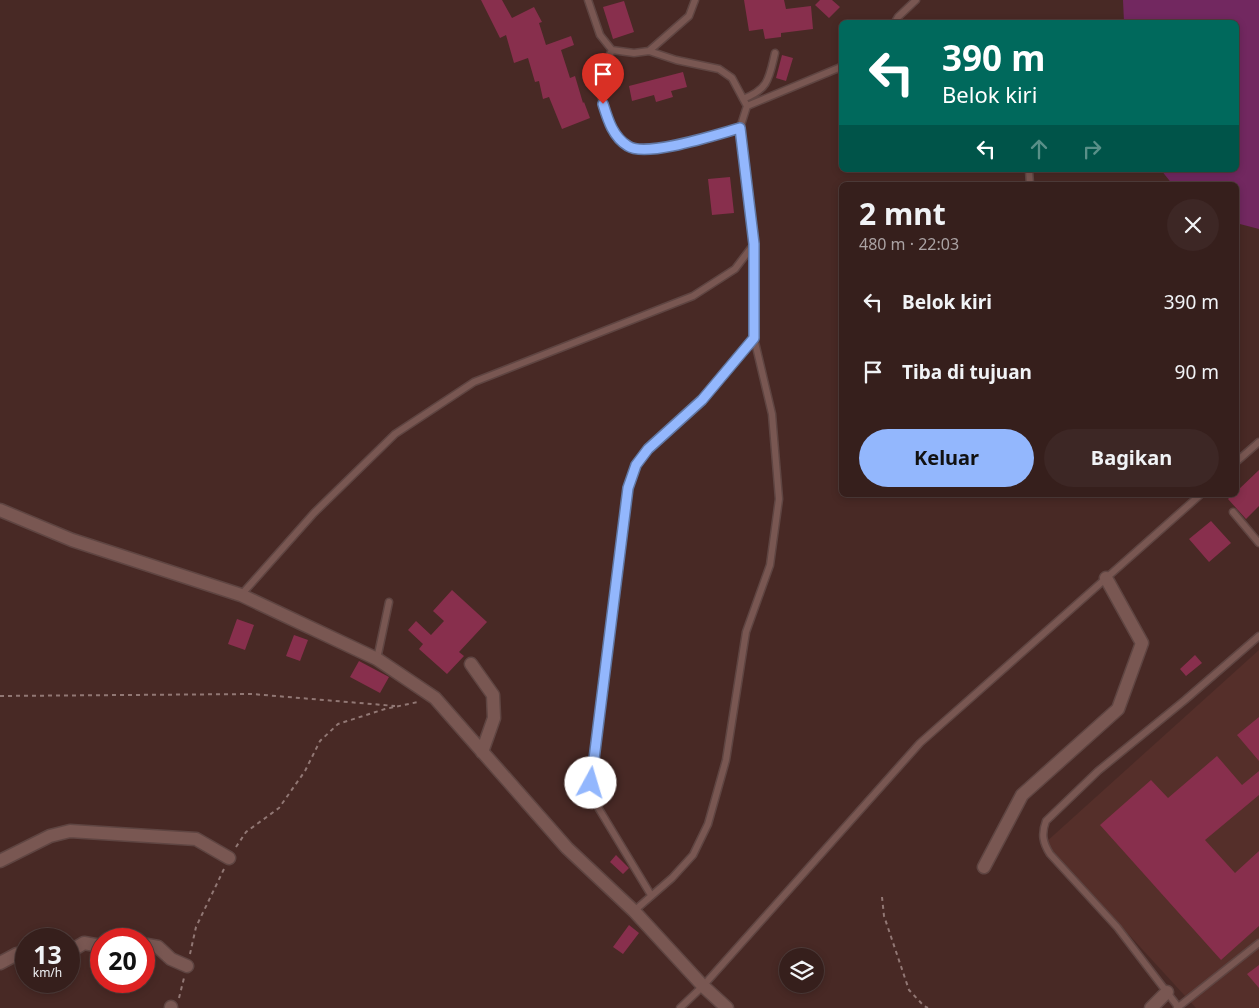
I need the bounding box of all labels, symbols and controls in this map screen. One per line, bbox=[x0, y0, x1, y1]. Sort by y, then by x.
text: 390 m bbox=[942, 34, 1045, 81]
icon: left bbox=[859, 40, 924, 105]
pin bbox=[582, 53, 624, 104]
icon: arrive bbox=[589, 60, 617, 88]
text: Belok kiri bbox=[942, 79, 1037, 109]
icon: left bbox=[972, 135, 1000, 163]
icon: ahead bbox=[1025, 135, 1053, 163]
icon: right bbox=[1078, 135, 1106, 163]
text: 2 mnt bbox=[859, 193, 946, 234]
button: close bbox=[1167, 199, 1219, 251]
text: 480 m · 22:03 bbox=[859, 233, 959, 255]
icon: left bbox=[859, 288, 887, 316]
text: Belok kiri bbox=[902, 289, 992, 315]
text: 390 m bbox=[1164, 289, 1219, 315]
icon: arrive bbox=[859, 358, 887, 386]
text: Tiba di tujuan bbox=[902, 359, 1032, 385]
text: 90 m bbox=[1175, 359, 1219, 385]
button: Keluar bbox=[859, 429, 1034, 487]
button: Bagikan bbox=[1044, 429, 1219, 487]
position arrow bbox=[564, 756, 616, 808]
speed limit sign: 20 bbox=[90, 928, 155, 993]
text: 13 bbox=[33, 937, 62, 971]
map controls bbox=[779, 948, 824, 993]
button: layers bbox=[779, 948, 824, 993]
text: km/h bbox=[33, 964, 62, 981]

